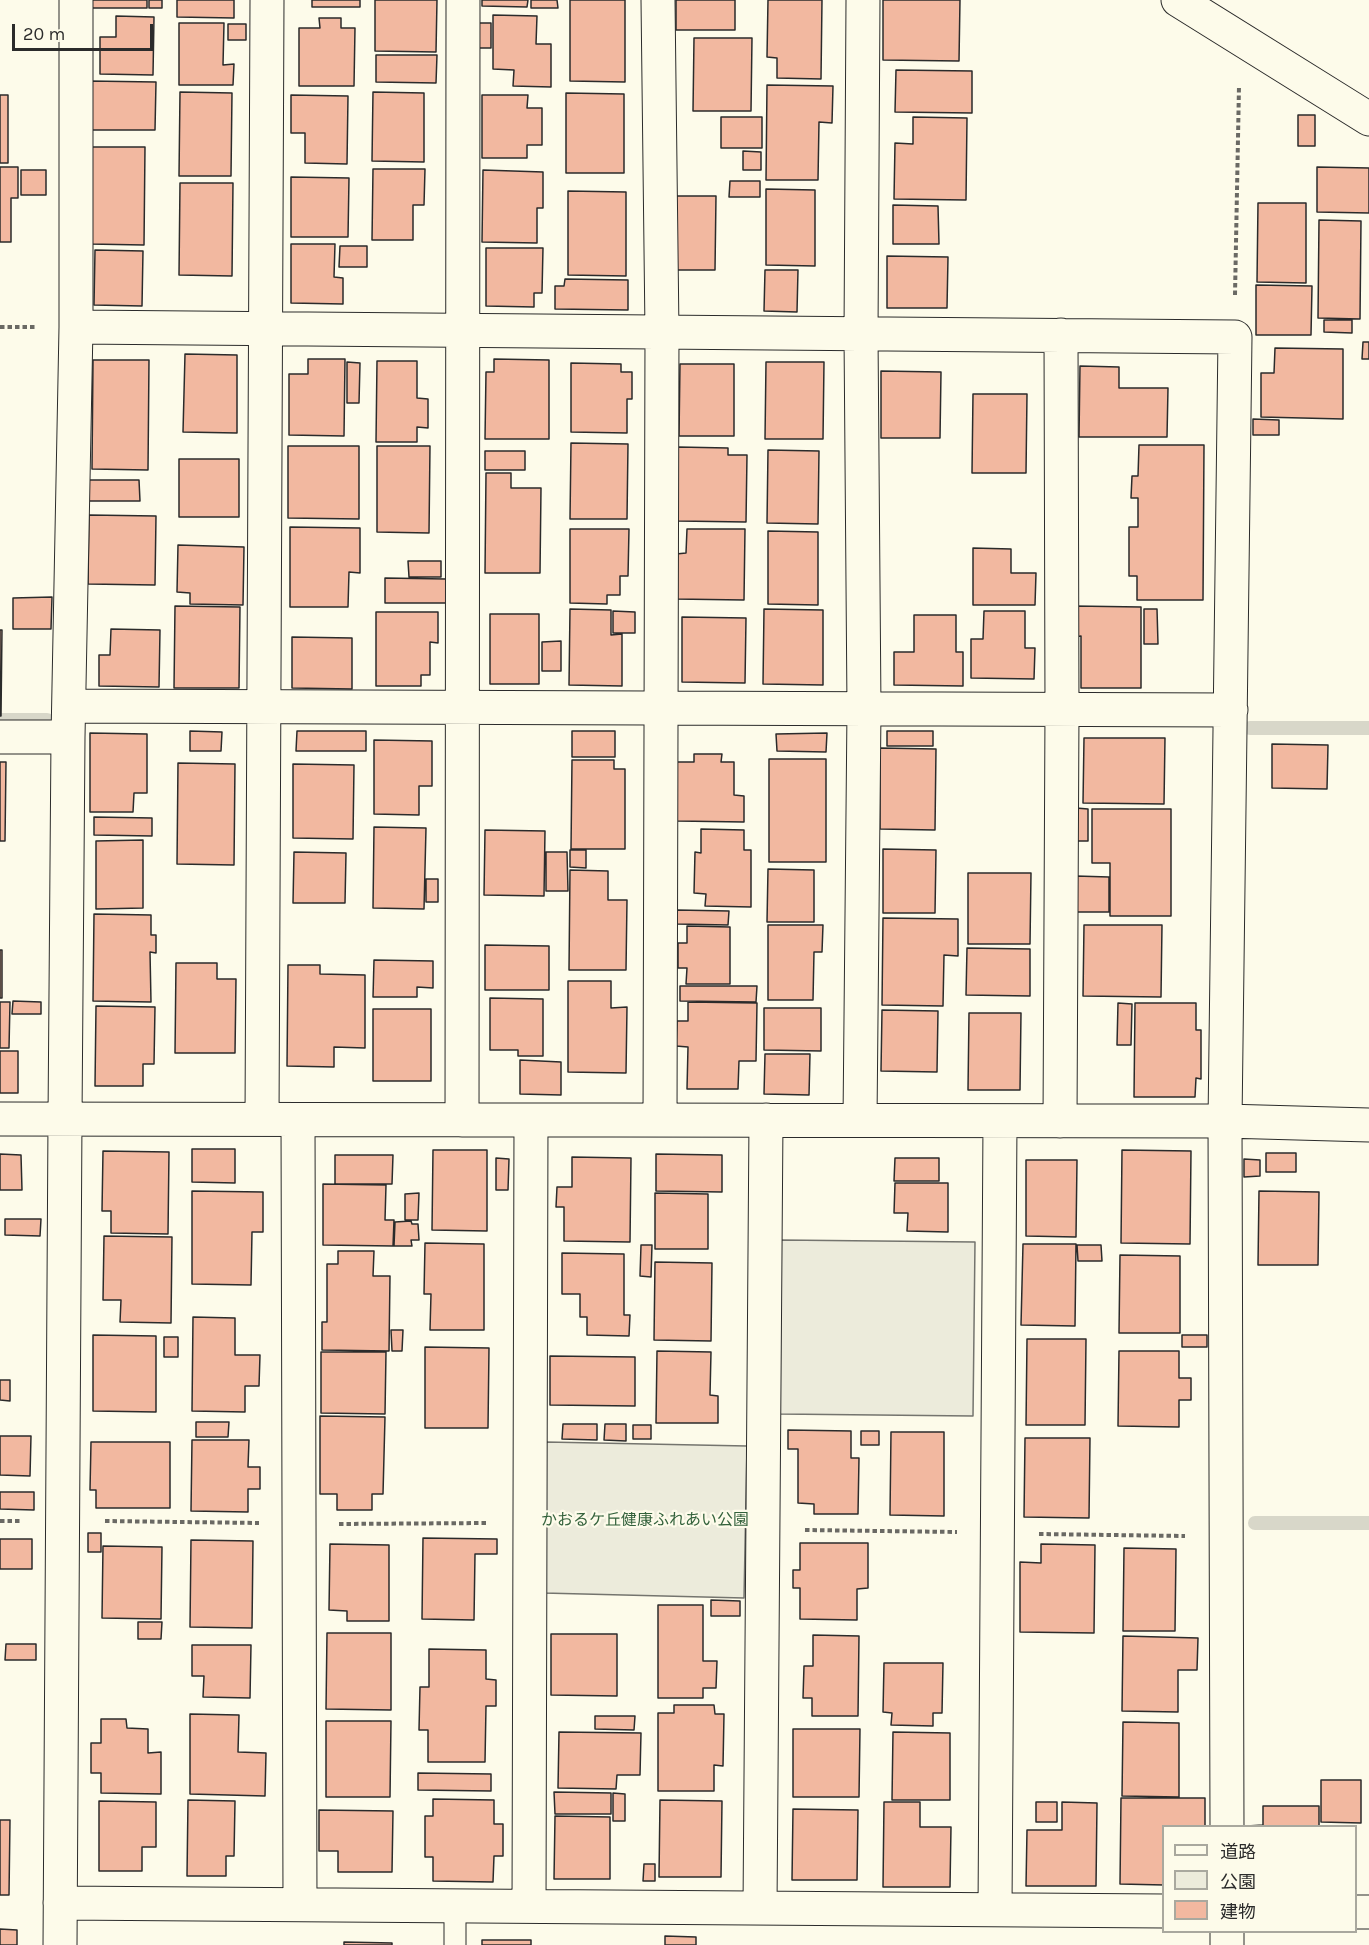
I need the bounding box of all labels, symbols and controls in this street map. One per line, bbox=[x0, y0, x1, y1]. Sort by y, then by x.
scale bar bbox=[15, 12, 156, 50]
text: 20 m bbox=[23, 23, 65, 45]
park label: かおるケ丘健康ふれあい公園 bbox=[541, 1510, 749, 1530]
legend bbox=[1162, 1825, 1357, 1933]
text: 道路 bbox=[1220, 1841, 1256, 1863]
text: 公園 bbox=[1220, 1871, 1256, 1893]
text: 建物 bbox=[1220, 1901, 1256, 1923]

